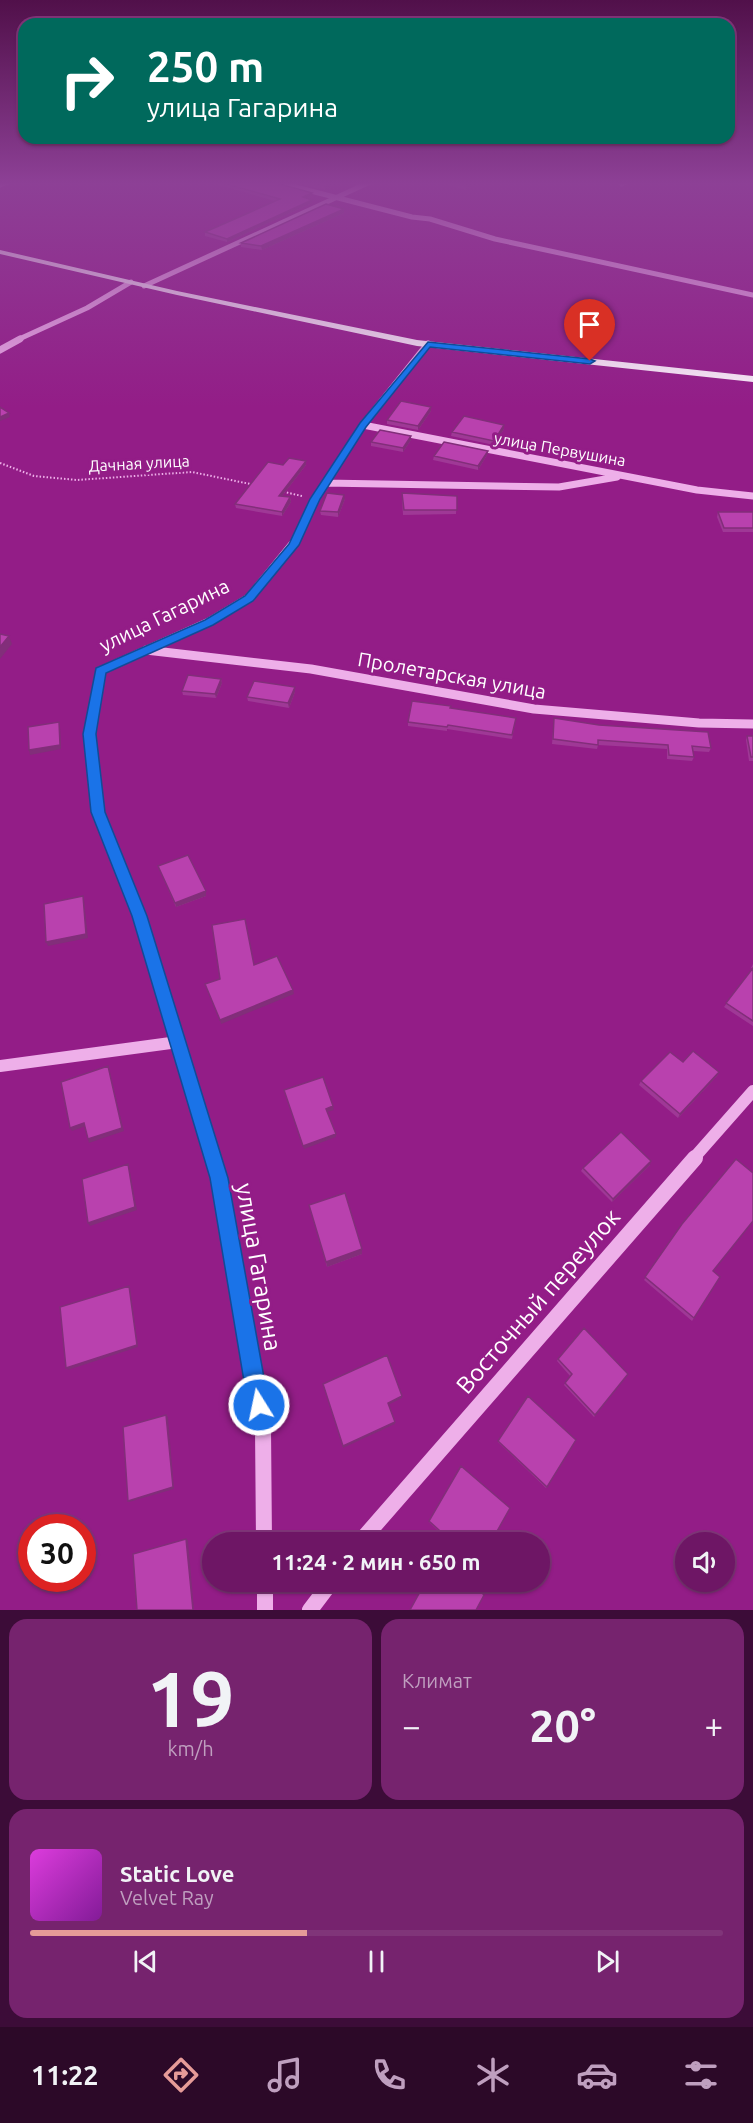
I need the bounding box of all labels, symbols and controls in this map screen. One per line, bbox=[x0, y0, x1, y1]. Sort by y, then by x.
icon: right bbox=[48, 42, 126, 120]
text: 250 m bbox=[147, 43, 264, 90]
text: улица Гагарина bbox=[147, 92, 338, 122]
pin bbox=[564, 299, 615, 361]
icon: arrive bbox=[573, 308, 606, 341]
street label: улица Первушина bbox=[493, 429, 627, 469]
street label: Дачная улица bbox=[88, 451, 190, 475]
street label: улица Гагарина bbox=[95, 574, 233, 656]
street label: Пролетарская улица bbox=[356, 647, 548, 703]
street label: улица Гагарина bbox=[231, 1181, 287, 1353]
street label: Восточный переулок bbox=[451, 1203, 625, 1399]
position arrow bbox=[227, 1373, 291, 1437]
speed limit sign: 30 bbox=[18, 1514, 96, 1592]
map controls bbox=[675, 1532, 735, 1592]
button: sound bbox=[675, 1532, 735, 1592]
text: 11:24 · 2 мин · 650 m bbox=[272, 1549, 480, 1574]
text: 19 bbox=[147, 1654, 234, 1742]
text: Климат bbox=[402, 1669, 472, 1692]
text: 20° bbox=[529, 1700, 596, 1751]
text: − bbox=[402, 1707, 421, 1744]
text: + bbox=[704, 1707, 723, 1744]
text: km/h bbox=[167, 1737, 214, 1760]
text: Static Love bbox=[120, 1861, 235, 1886]
text: Velvet Ray bbox=[120, 1886, 214, 1909]
icon: previous bbox=[129, 1945, 162, 1978]
icon: pause bbox=[360, 1945, 393, 1978]
icon: next bbox=[591, 1945, 624, 1978]
icon: directions bbox=[160, 2054, 202, 2096]
icon: music bbox=[264, 2054, 306, 2096]
icon: phone bbox=[368, 2054, 410, 2096]
icon: climate bbox=[472, 2054, 514, 2096]
icon: car bbox=[576, 2054, 618, 2096]
icon: filters bbox=[680, 2054, 722, 2096]
text: 11:22 bbox=[31, 2060, 99, 2090]

